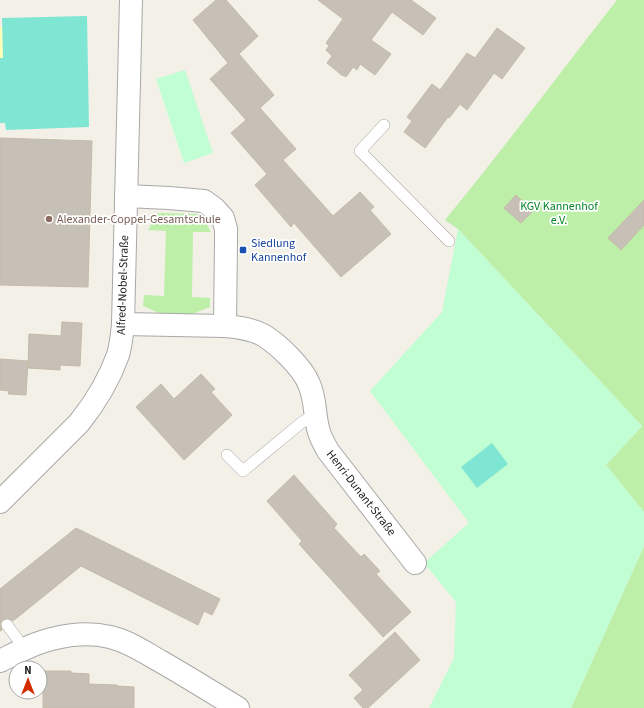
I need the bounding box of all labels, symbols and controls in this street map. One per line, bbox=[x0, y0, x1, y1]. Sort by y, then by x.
park label: KGV Kannenhof e.V. bbox=[520, 198, 598, 229]
place label: Alexander-Coppel-Gesamtschule bbox=[57, 211, 221, 228]
marker: Alexander-Coppel-Gesamtschule bbox=[44, 214, 54, 224]
street label: Alfred-Nobel-Straße bbox=[113, 235, 133, 335]
place label: Siedlung Kannenhof bbox=[251, 235, 307, 266]
marker: Siedlung Kannenhof bbox=[238, 245, 248, 255]
street label: Henri-Dunant-Straße bbox=[322, 447, 400, 539]
north arrow bbox=[8, 660, 48, 700]
text: N bbox=[24, 663, 32, 678]

